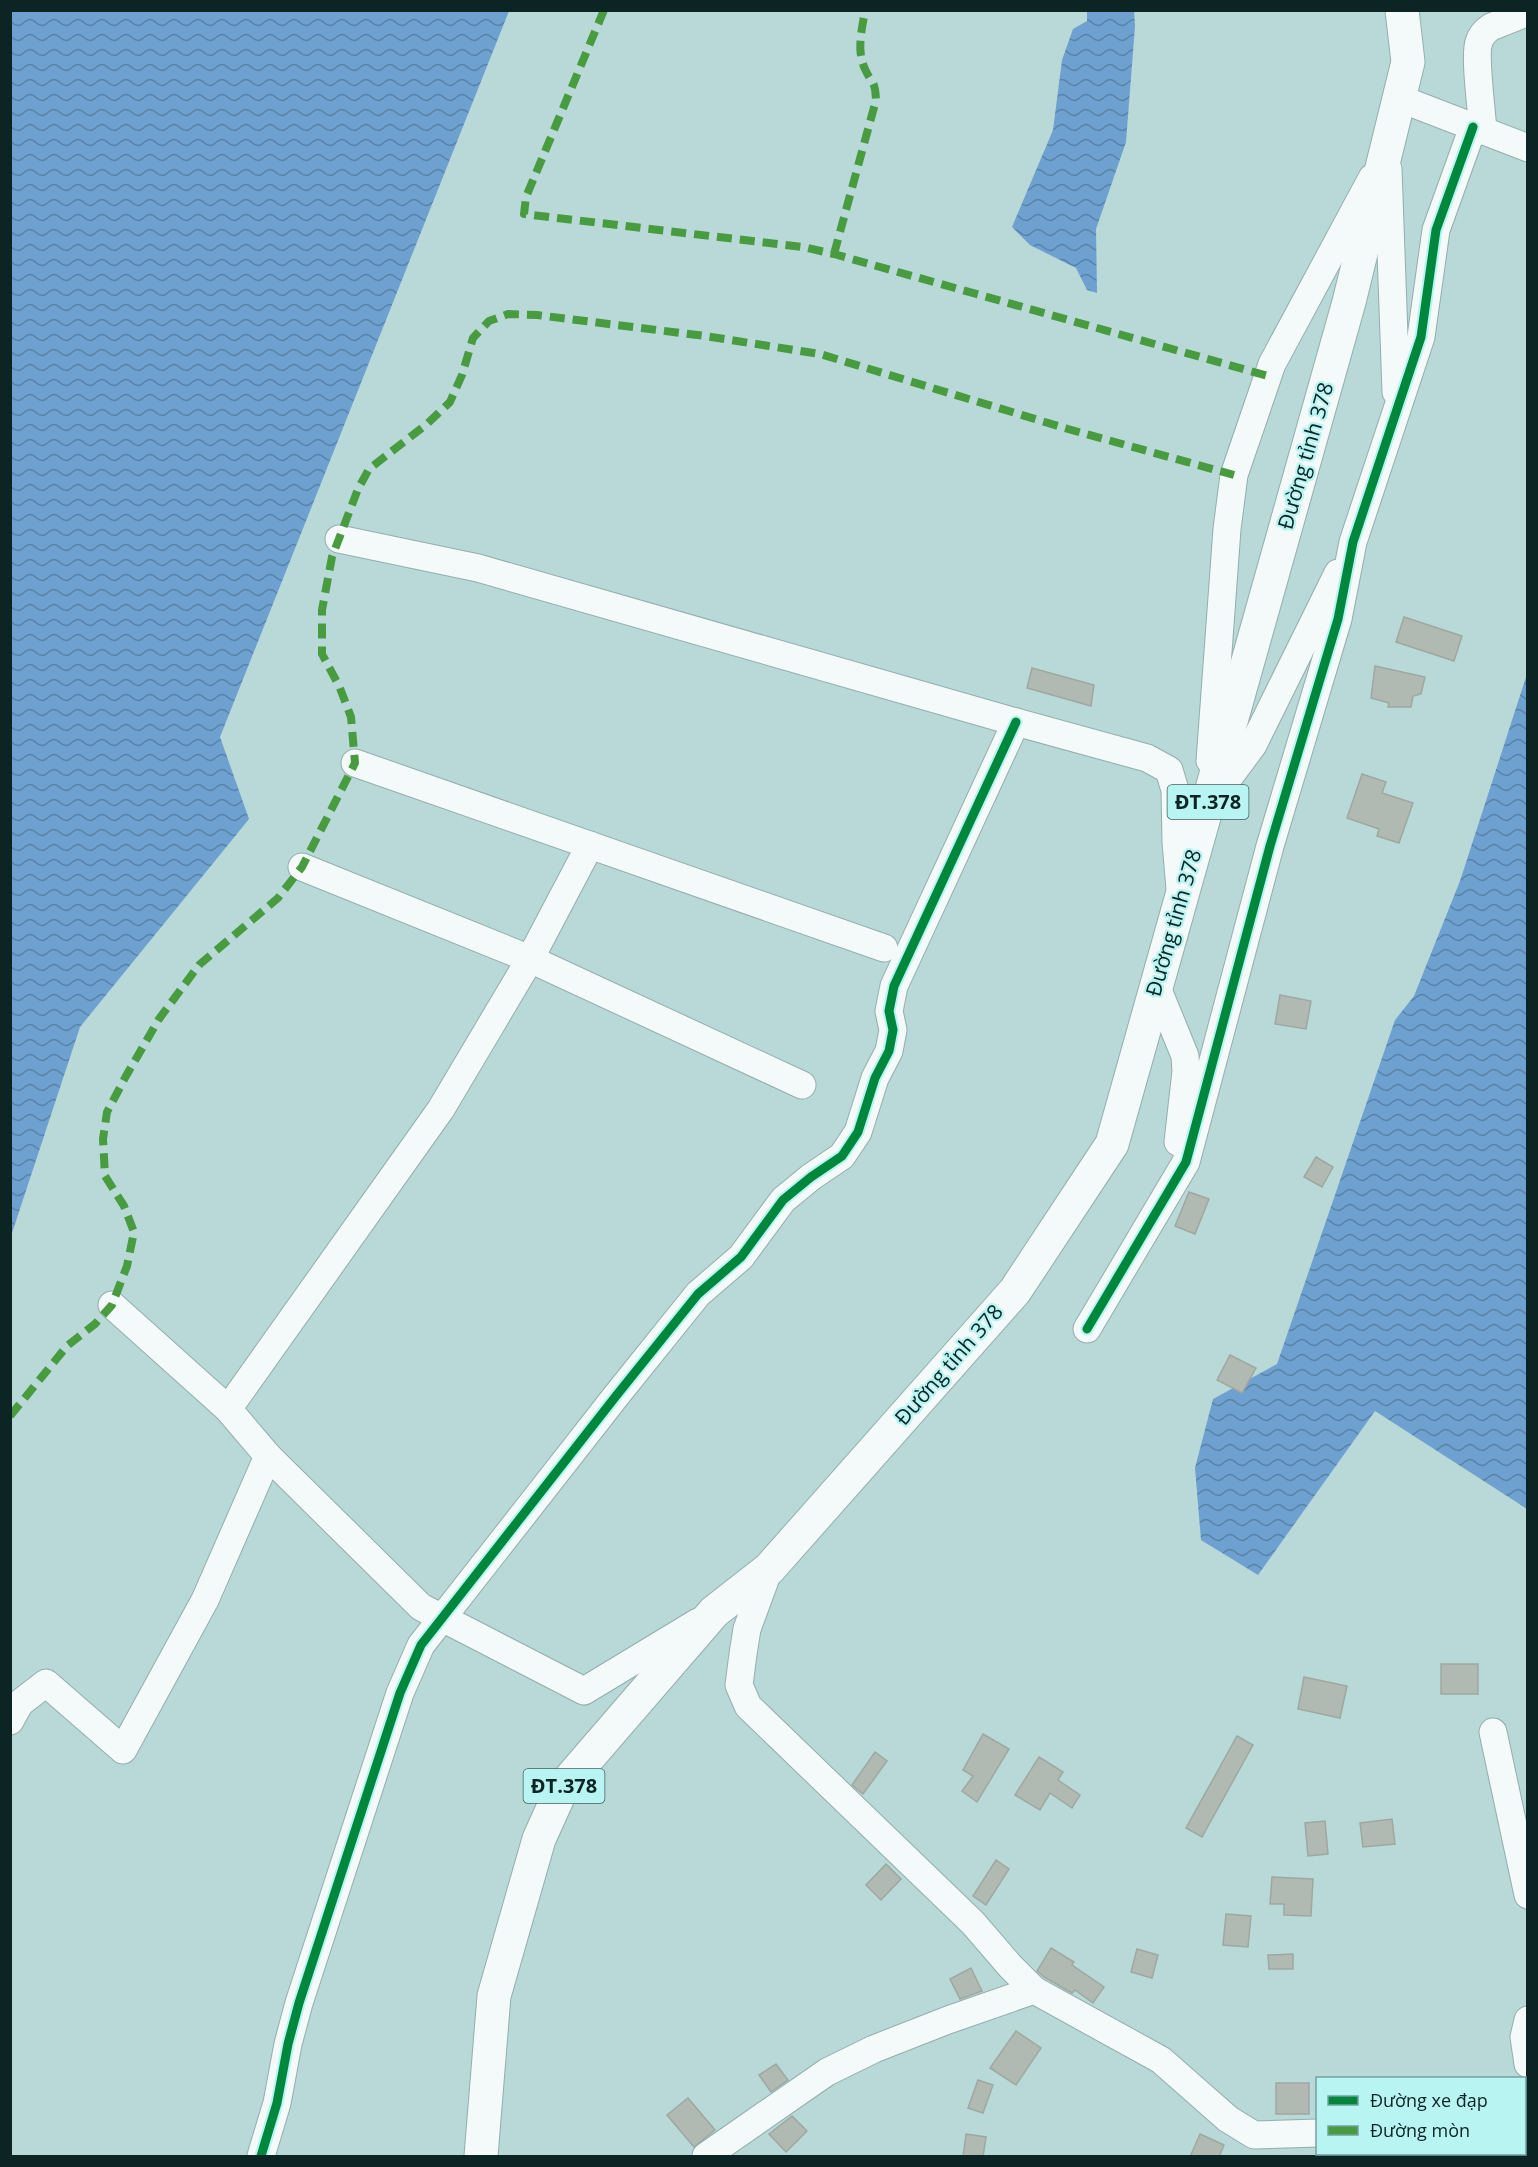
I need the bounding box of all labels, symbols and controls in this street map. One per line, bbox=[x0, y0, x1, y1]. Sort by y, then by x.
street label: Đường tỉnh 378 bbox=[1271, 379, 1339, 533]
road number: ĐT.378 bbox=[1168, 785, 1248, 819]
street label: Đường tỉnh 378 bbox=[1139, 846, 1207, 1000]
street label: Đường tỉnh 378 bbox=[888, 1298, 1009, 1431]
road number: ĐT.378 bbox=[524, 1769, 604, 1803]
legend bbox=[1316, 2077, 1526, 2155]
text: Đường xe đạp bbox=[1370, 2088, 1488, 2112]
text: Đường mòn bbox=[1370, 2118, 1470, 2142]

